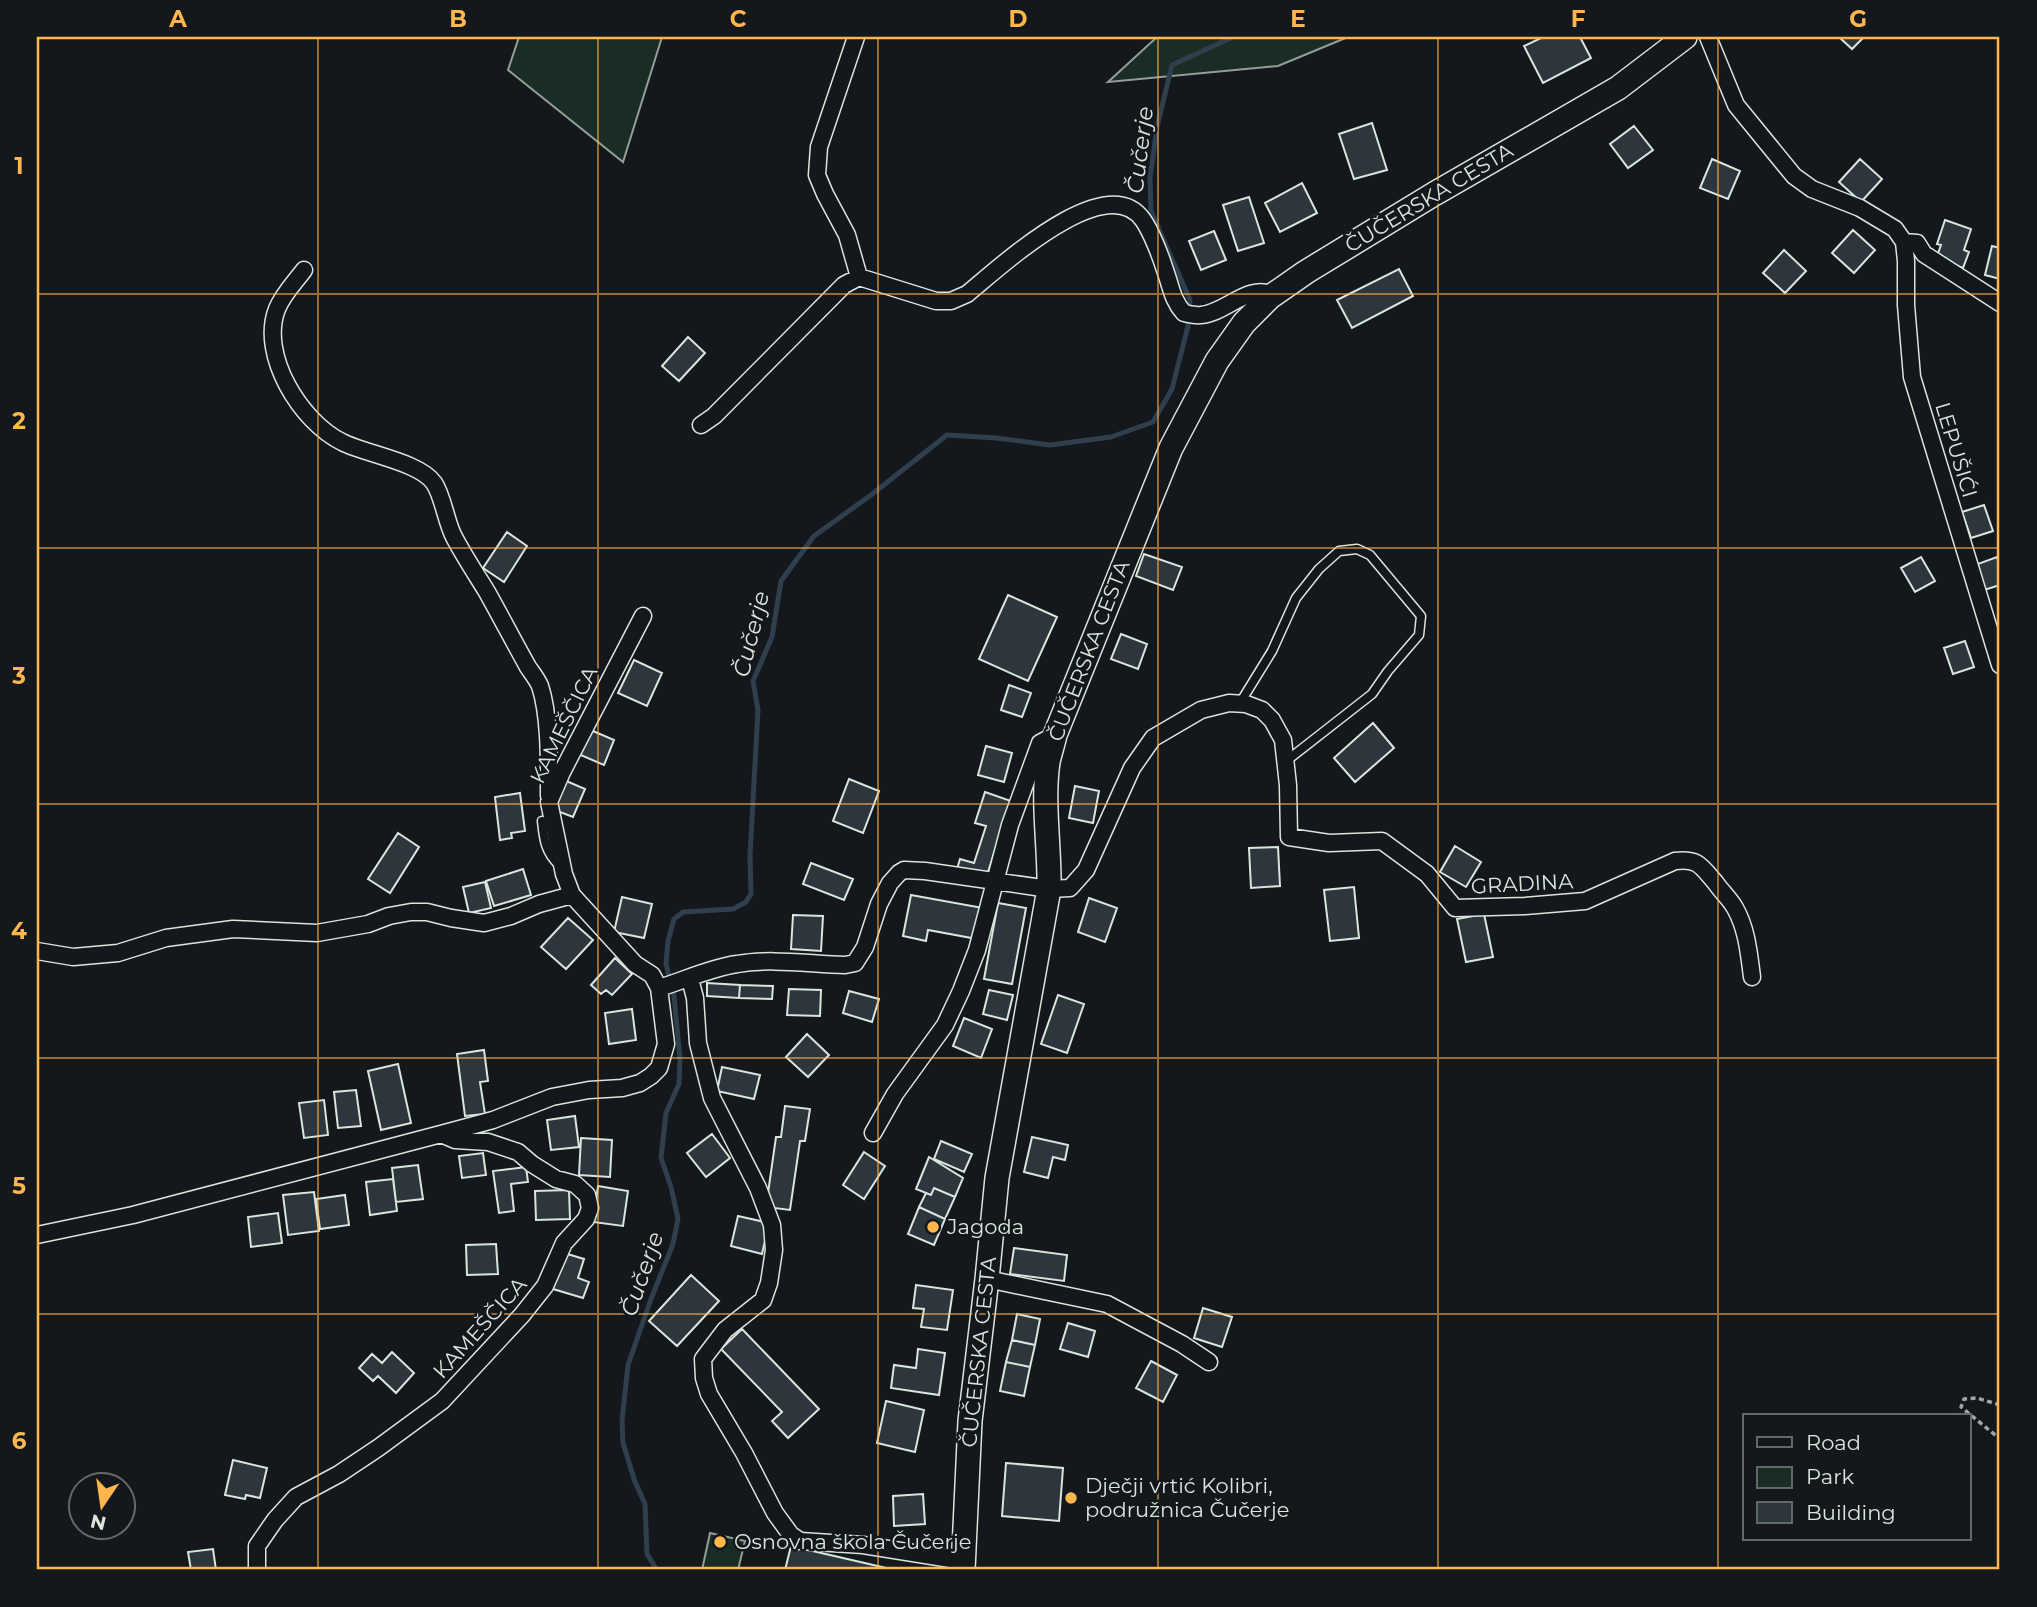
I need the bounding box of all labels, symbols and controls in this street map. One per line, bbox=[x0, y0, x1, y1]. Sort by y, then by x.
text: A bbox=[168, 5, 187, 33]
text: B bbox=[449, 5, 467, 33]
text: C bbox=[730, 5, 747, 33]
text: D bbox=[1009, 5, 1028, 33]
text: E bbox=[1290, 5, 1306, 33]
text: F bbox=[1571, 5, 1586, 33]
text: G bbox=[1849, 5, 1867, 33]
water label: Čučerje bbox=[1121, 105, 1159, 195]
street label: ČUČERSKA CESTA bbox=[1340, 137, 1518, 258]
text: 1 bbox=[14, 152, 24, 180]
street label: LEPUŠIĆI bbox=[1930, 399, 1983, 501]
text: 2 bbox=[12, 407, 26, 435]
street label: ČUČERSKA CESTA bbox=[1043, 556, 1135, 745]
water label: Čučerje bbox=[727, 588, 775, 680]
street label: KAMEŠČICA bbox=[524, 661, 603, 787]
text: 3 bbox=[11, 662, 26, 690]
street label: GRADINA bbox=[1470, 868, 1575, 899]
text: 4 bbox=[11, 917, 27, 945]
text: 5 bbox=[12, 1172, 26, 1200]
place label: Jagoda bbox=[946, 1214, 1024, 1239]
marker: Jagoda bbox=[925, 1219, 941, 1235]
water label: Čučerje bbox=[614, 1228, 670, 1320]
street label: ČUČERSKA CESTA bbox=[956, 1254, 1001, 1449]
street label: KAMEŠČICA bbox=[428, 1271, 532, 1383]
legend bbox=[1743, 1414, 1970, 1540]
text: 6 bbox=[12, 1427, 27, 1455]
text: Road bbox=[1806, 1430, 1861, 1455]
text: Park bbox=[1806, 1464, 1854, 1489]
north arrow bbox=[66, 1470, 136, 1540]
place label: Dječji vrtić Kolibri, podružnica Čučerje bbox=[1085, 1473, 1289, 1522]
marker: Dječji vrtić Kolibri, podružnica Čučerje bbox=[1063, 1490, 1079, 1506]
text: Building bbox=[1806, 1500, 1896, 1525]
text: N bbox=[88, 1509, 108, 1535]
place label: Osnovna škola Čučerje bbox=[734, 1529, 971, 1554]
marker: Osnovna škola Čučerje bbox=[712, 1534, 728, 1550]

